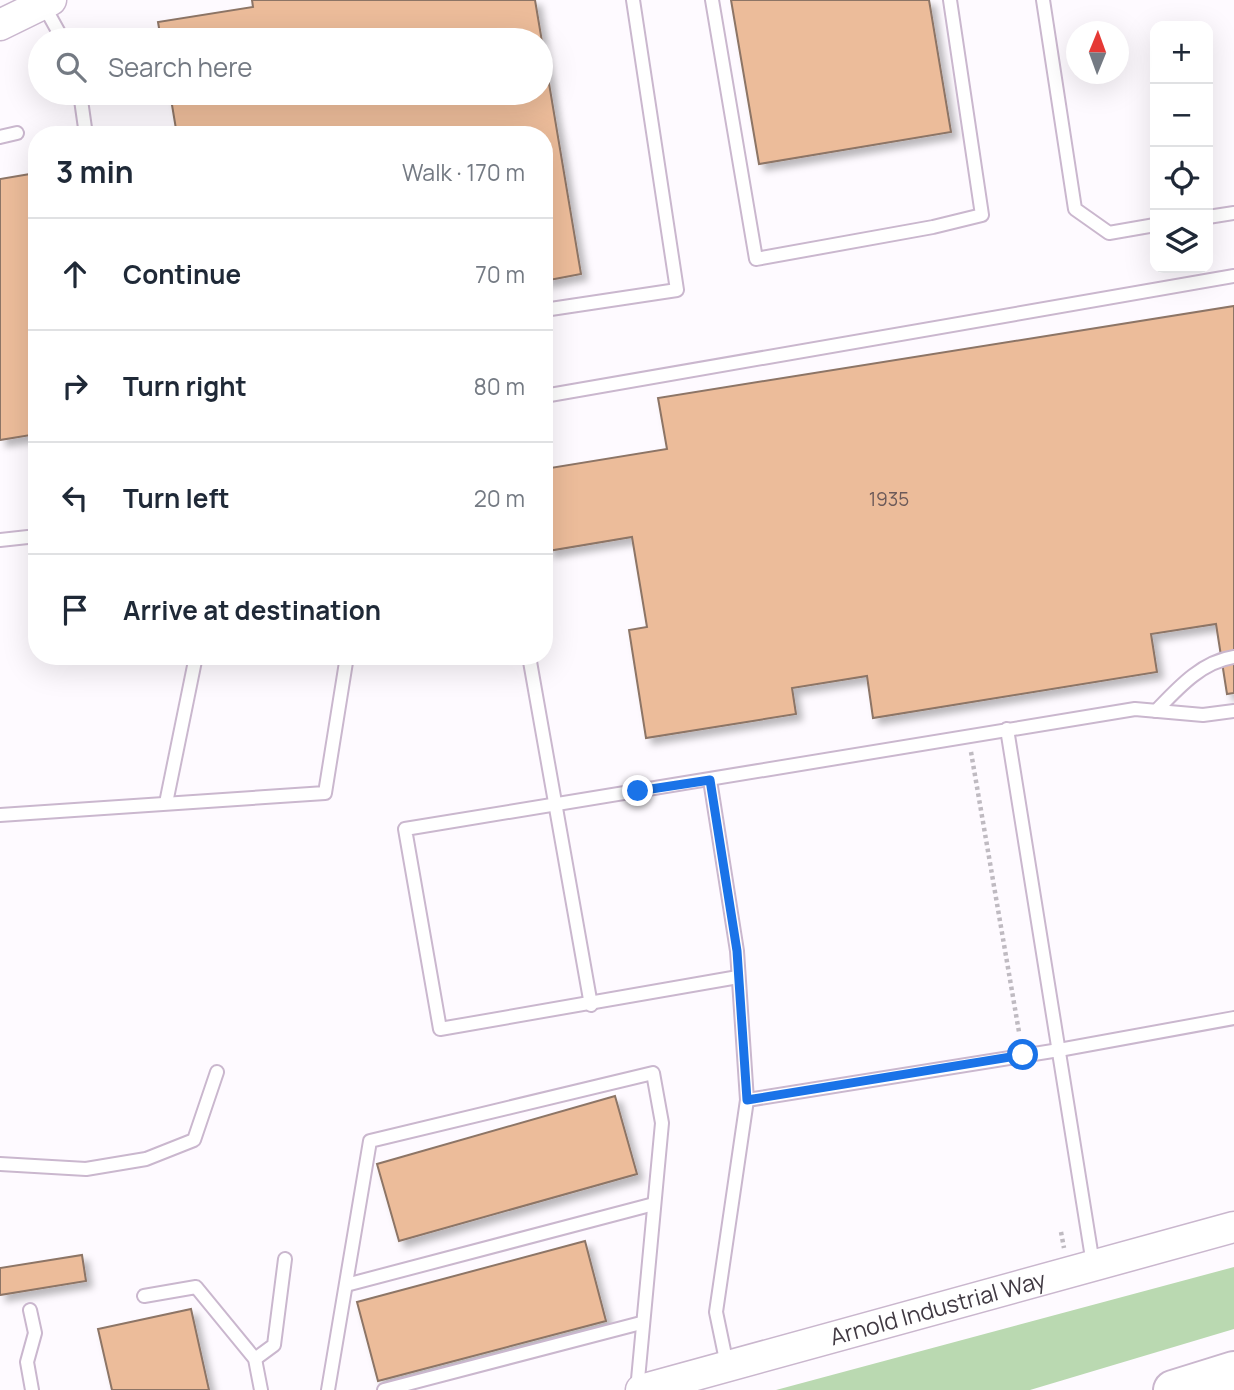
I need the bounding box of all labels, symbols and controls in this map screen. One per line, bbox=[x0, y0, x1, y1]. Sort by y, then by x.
north arrow bbox=[1066, 21, 1129, 84]
map controls bbox=[1150, 21, 1213, 273]
button: + bbox=[1150, 21, 1213, 84]
search box bbox=[28, 28, 553, 105]
icon: search bbox=[52, 48, 90, 86]
text: Search here bbox=[108, 49, 253, 85]
button: − bbox=[1150, 84, 1213, 147]
button: locate bbox=[1150, 147, 1213, 210]
text: 3 min bbox=[56, 151, 134, 192]
text: Walk · 170 m bbox=[402, 156, 525, 188]
button: layers bbox=[1150, 210, 1213, 273]
icon: ahead bbox=[56, 255, 94, 293]
text: Continue bbox=[123, 256, 241, 292]
text: 70 m bbox=[475, 258, 525, 290]
icon: right bbox=[56, 367, 94, 405]
text: Turn right bbox=[123, 368, 247, 404]
text: 80 m bbox=[474, 370, 525, 402]
icon: left bbox=[56, 479, 94, 517]
text: Turn left bbox=[123, 480, 230, 516]
text: 20 m bbox=[474, 482, 525, 514]
house number: 1935 bbox=[869, 486, 909, 512]
icon: arrive bbox=[56, 591, 94, 629]
text: Arrive at destination bbox=[123, 592, 381, 628]
route end bbox=[622, 775, 653, 806]
route start bbox=[1007, 1039, 1038, 1070]
street label: Arnold Industrial Way bbox=[826, 1262, 1049, 1352]

